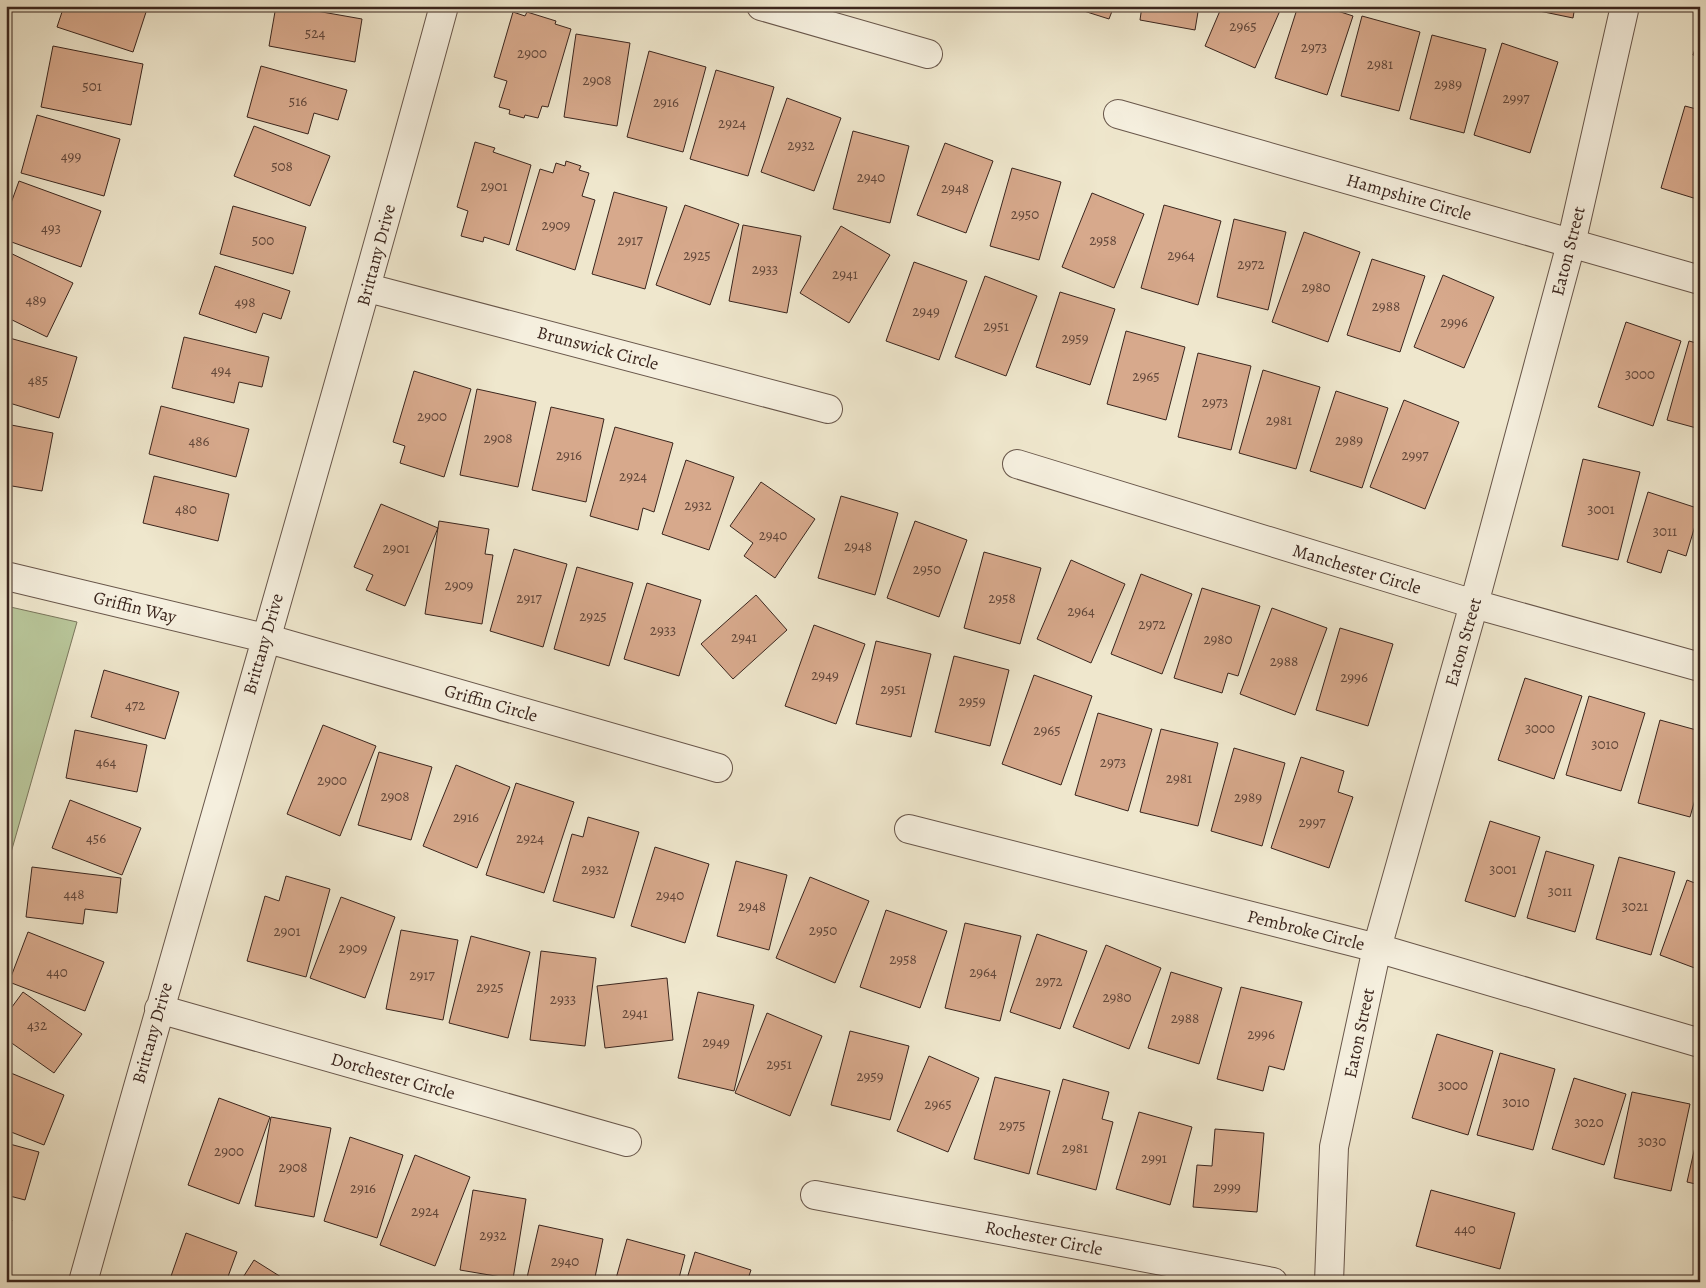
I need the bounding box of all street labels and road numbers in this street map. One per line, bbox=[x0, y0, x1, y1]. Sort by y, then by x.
street label: Hampshire Circle bbox=[1344, 168, 1474, 226]
street label: Brittany Drive bbox=[351, 202, 401, 308]
street label: Eaton Street bbox=[1545, 204, 1591, 298]
street label: Brunswick Circle bbox=[535, 320, 661, 376]
street label: Manchester Circle bbox=[1290, 538, 1424, 600]
street label: Griffin Way bbox=[91, 585, 180, 629]
street label: Brittany Drive bbox=[237, 591, 289, 697]
street label: Eaton Street bbox=[1439, 595, 1487, 689]
street label: Griffin Circle bbox=[442, 678, 540, 728]
street label: Pembroke Circle bbox=[1245, 904, 1367, 956]
street label: Brittany Drive bbox=[126, 980, 178, 1086]
street label: Eaton Street bbox=[1338, 986, 1380, 1080]
street label: Dorchester Circle bbox=[328, 1047, 458, 1105]
street label: Rochester Circle bbox=[983, 1215, 1105, 1261]

